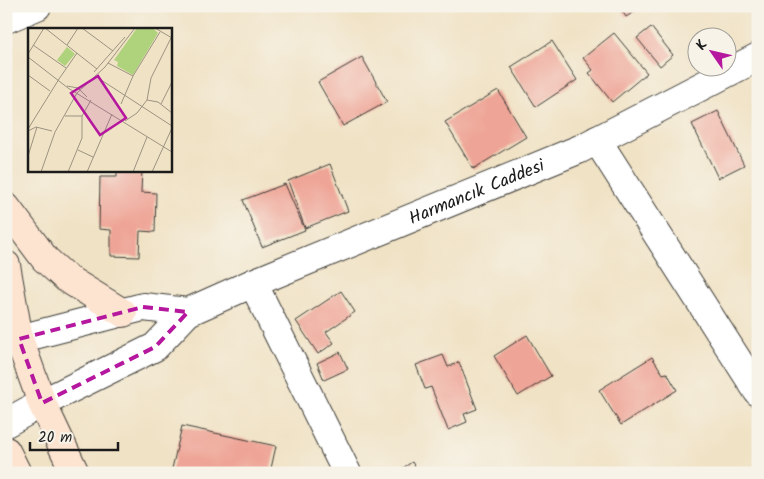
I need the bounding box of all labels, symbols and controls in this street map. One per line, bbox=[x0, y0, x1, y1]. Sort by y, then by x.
inset map bbox=[28, 28, 171, 171]
north arrow bbox=[686, 28, 736, 78]
text: K bbox=[691, 35, 714, 55]
street label: Harmancık Caddesi bbox=[405, 152, 550, 234]
scale bar bbox=[30, 419, 118, 451]
text: 20 m bbox=[38, 426, 72, 450]

